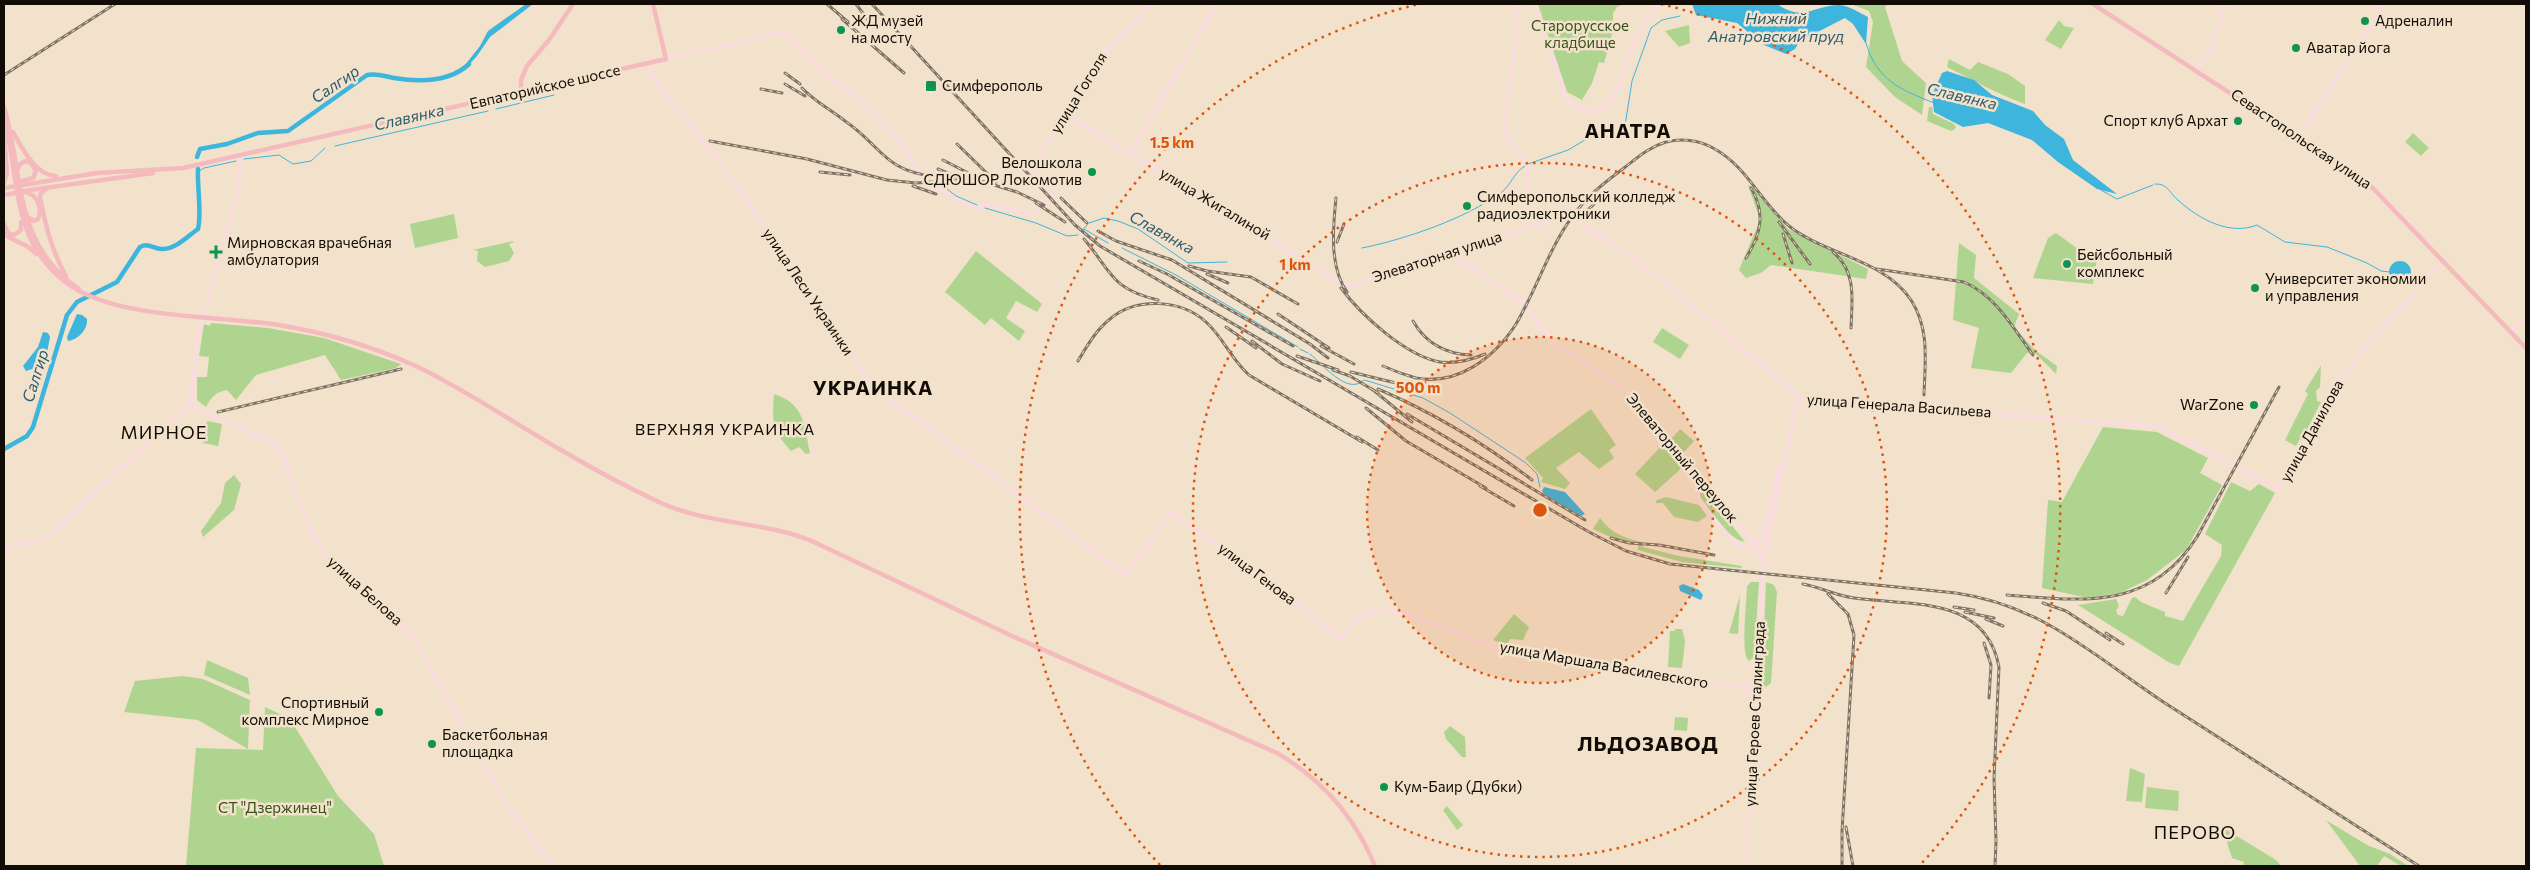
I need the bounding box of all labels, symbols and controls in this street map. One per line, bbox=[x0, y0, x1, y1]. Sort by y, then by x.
water label: Нижний Анатровский пруд bbox=[1707, 8, 1844, 45]
place label: ЖД музей на мосту bbox=[851, 11, 923, 46]
place label: Адреналин bbox=[2375, 11, 2453, 29]
marker: Адреналин bbox=[2359, 15, 2371, 27]
park label: Старорусское кладбище bbox=[1531, 16, 1629, 51]
marker: ЖД музей на мосту bbox=[835, 24, 847, 36]
place label: Аватар йога bbox=[2306, 38, 2391, 56]
marker: Аватар йога bbox=[2290, 42, 2302, 54]
street label: улица Гоголя bbox=[1046, 49, 1110, 136]
street label: Евпаторийское шоссе bbox=[468, 60, 622, 112]
water label: Салгир bbox=[307, 61, 362, 107]
place label: Симферополь bbox=[942, 76, 1043, 94]
water label: Славянка bbox=[1925, 78, 1999, 113]
marker: Симферополь bbox=[924, 79, 938, 93]
street label: Севастопольская улица bbox=[2228, 84, 2375, 192]
water label: Славянка bbox=[372, 99, 446, 134]
place label: Спорт клуб Архат bbox=[2104, 111, 2228, 129]
marker: Спорт клуб Архат bbox=[2232, 115, 2244, 127]
district label: АНАТРА bbox=[1584, 118, 1672, 142]
text: 1.5 km bbox=[1150, 133, 1194, 151]
place label: Велошкола СДЮШОР Локомотив bbox=[924, 153, 1082, 188]
street label: улица Жигалиной bbox=[1157, 163, 1274, 243]
marker: Велошкола СДЮШОР Локомотив bbox=[1086, 166, 1098, 178]
place label: Симферопольский колледж радиоэлектроники bbox=[1477, 187, 1676, 222]
marker: Симферопольский колледж радиоэлектроники bbox=[1461, 200, 1473, 212]
water label: Славянка bbox=[1126, 206, 1198, 257]
street label: улица Леси Украинки bbox=[760, 224, 858, 358]
street label: Элеваторная улица bbox=[1370, 227, 1504, 285]
place label: Мирновская врачебная амбулатория bbox=[227, 233, 392, 268]
marker: Мирновская врачебная амбулатория bbox=[209, 245, 223, 259]
place label: Бейсбольный комплекс bbox=[2077, 245, 2173, 280]
text: 1 km bbox=[1279, 255, 1311, 273]
marker: Бейсбольный комплекс bbox=[2061, 258, 2073, 270]
place label: Университет экономии и управления bbox=[2265, 269, 2426, 304]
marker: Университет экономии и управления bbox=[2249, 282, 2261, 294]
water label: Салгир bbox=[18, 347, 52, 404]
district label: УКРАИНКА bbox=[813, 375, 933, 399]
street label: улица Данилова bbox=[2276, 376, 2347, 485]
text: 500 m bbox=[1396, 378, 1440, 396]
street label: Элеваторный переулок bbox=[1623, 389, 1742, 526]
street label: улица Генерала Васильева bbox=[1806, 390, 1992, 420]
place label: WarZone bbox=[2180, 395, 2244, 413]
marker: WarZone bbox=[2248, 399, 2260, 411]
district label: ВЕРХНЯЯ УКРАИНКА bbox=[635, 419, 815, 438]
district label: МИРНОЕ bbox=[121, 421, 207, 443]
centre of rings bbox=[1531, 501, 1549, 519]
street label: улица Генова bbox=[1215, 538, 1300, 608]
street label: улица Белова bbox=[324, 552, 407, 629]
street label: улица Героев Сталинграда bbox=[1740, 621, 1768, 807]
street label: улица Маршала Василевского bbox=[1498, 637, 1710, 691]
place label: Спортивный комплекс Мирное bbox=[241, 693, 369, 728]
marker: Спортивный комплекс Мирное bbox=[373, 706, 385, 718]
place label: Баскетбольная площадка bbox=[442, 725, 548, 760]
district label: ЛЬДОЗАВОД bbox=[1577, 731, 1719, 755]
marker: Баскетбольная площадка bbox=[426, 738, 438, 750]
place label: Кум-Баир (Дубки) bbox=[1394, 777, 1522, 795]
marker: Кум-Баир (Дубки) bbox=[1378, 781, 1390, 793]
park label: СТ "Дзержинец" bbox=[218, 798, 332, 816]
district label: ПЕРОВО bbox=[2154, 821, 2236, 843]

